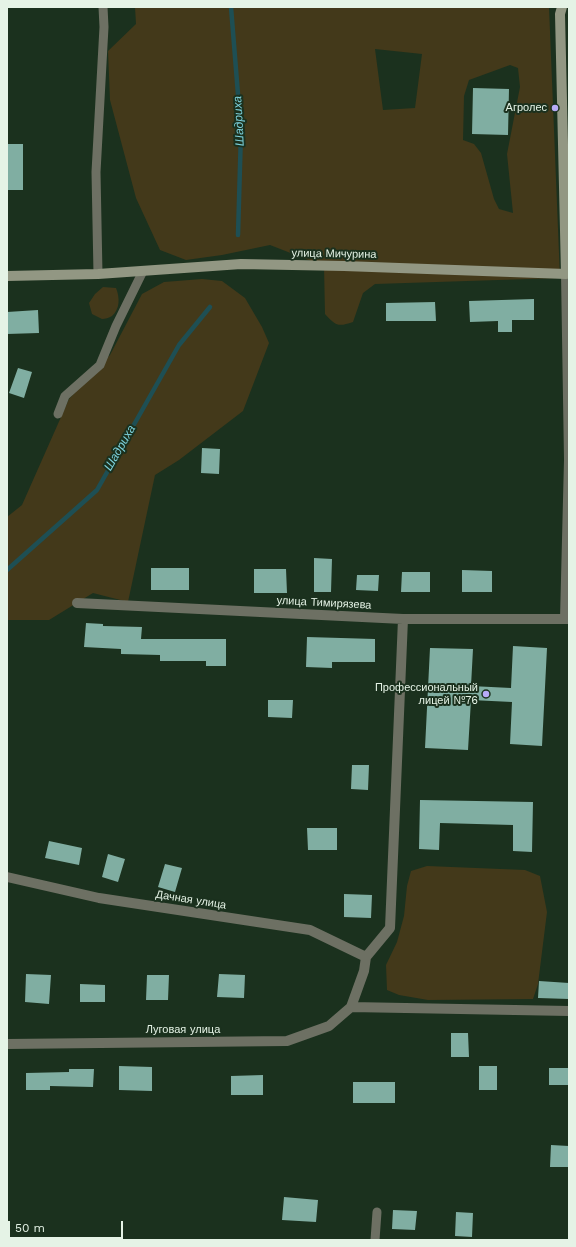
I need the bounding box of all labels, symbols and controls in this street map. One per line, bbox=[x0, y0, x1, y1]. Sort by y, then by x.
water label: Шадриха bbox=[230, 96, 248, 146]
place label: Агролес bbox=[506, 101, 547, 115]
marker: Агролес bbox=[550, 103, 560, 113]
street label: улица Мичурина bbox=[291, 247, 377, 261]
water label: Шадриха bbox=[101, 423, 139, 473]
street label: улица Тимирязева bbox=[276, 594, 372, 612]
place label: Профессиональный лицей №76 bbox=[375, 681, 478, 707]
marker: Профессиональный лицей №76 bbox=[481, 689, 491, 699]
street label: Дачная улица bbox=[155, 888, 227, 912]
street label: Луговая улица bbox=[146, 1023, 220, 1037]
scale bar bbox=[10, 1213, 125, 1239]
text: 50 m bbox=[15, 1221, 45, 1235]

